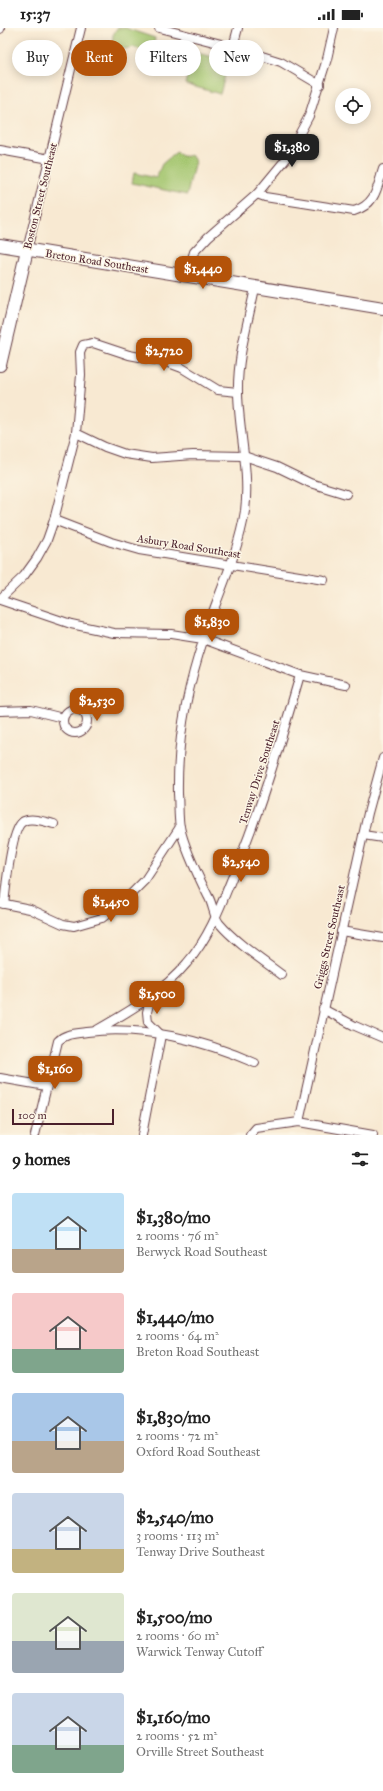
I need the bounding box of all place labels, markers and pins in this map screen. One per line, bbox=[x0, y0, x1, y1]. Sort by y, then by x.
pin: $1,380 bbox=[259, 134, 325, 168]
pin: $1,440 bbox=[170, 256, 236, 290]
pin: $2,720 bbox=[131, 338, 197, 372]
pin: $1,830 bbox=[179, 609, 245, 643]
pin: $2,530 bbox=[64, 688, 130, 722]
pin: $2,540 bbox=[208, 849, 274, 883]
pin: $1,450 bbox=[78, 889, 144, 923]
pin: $1,500 bbox=[124, 981, 190, 1015]
pin: $1,160 bbox=[22, 1056, 88, 1090]

